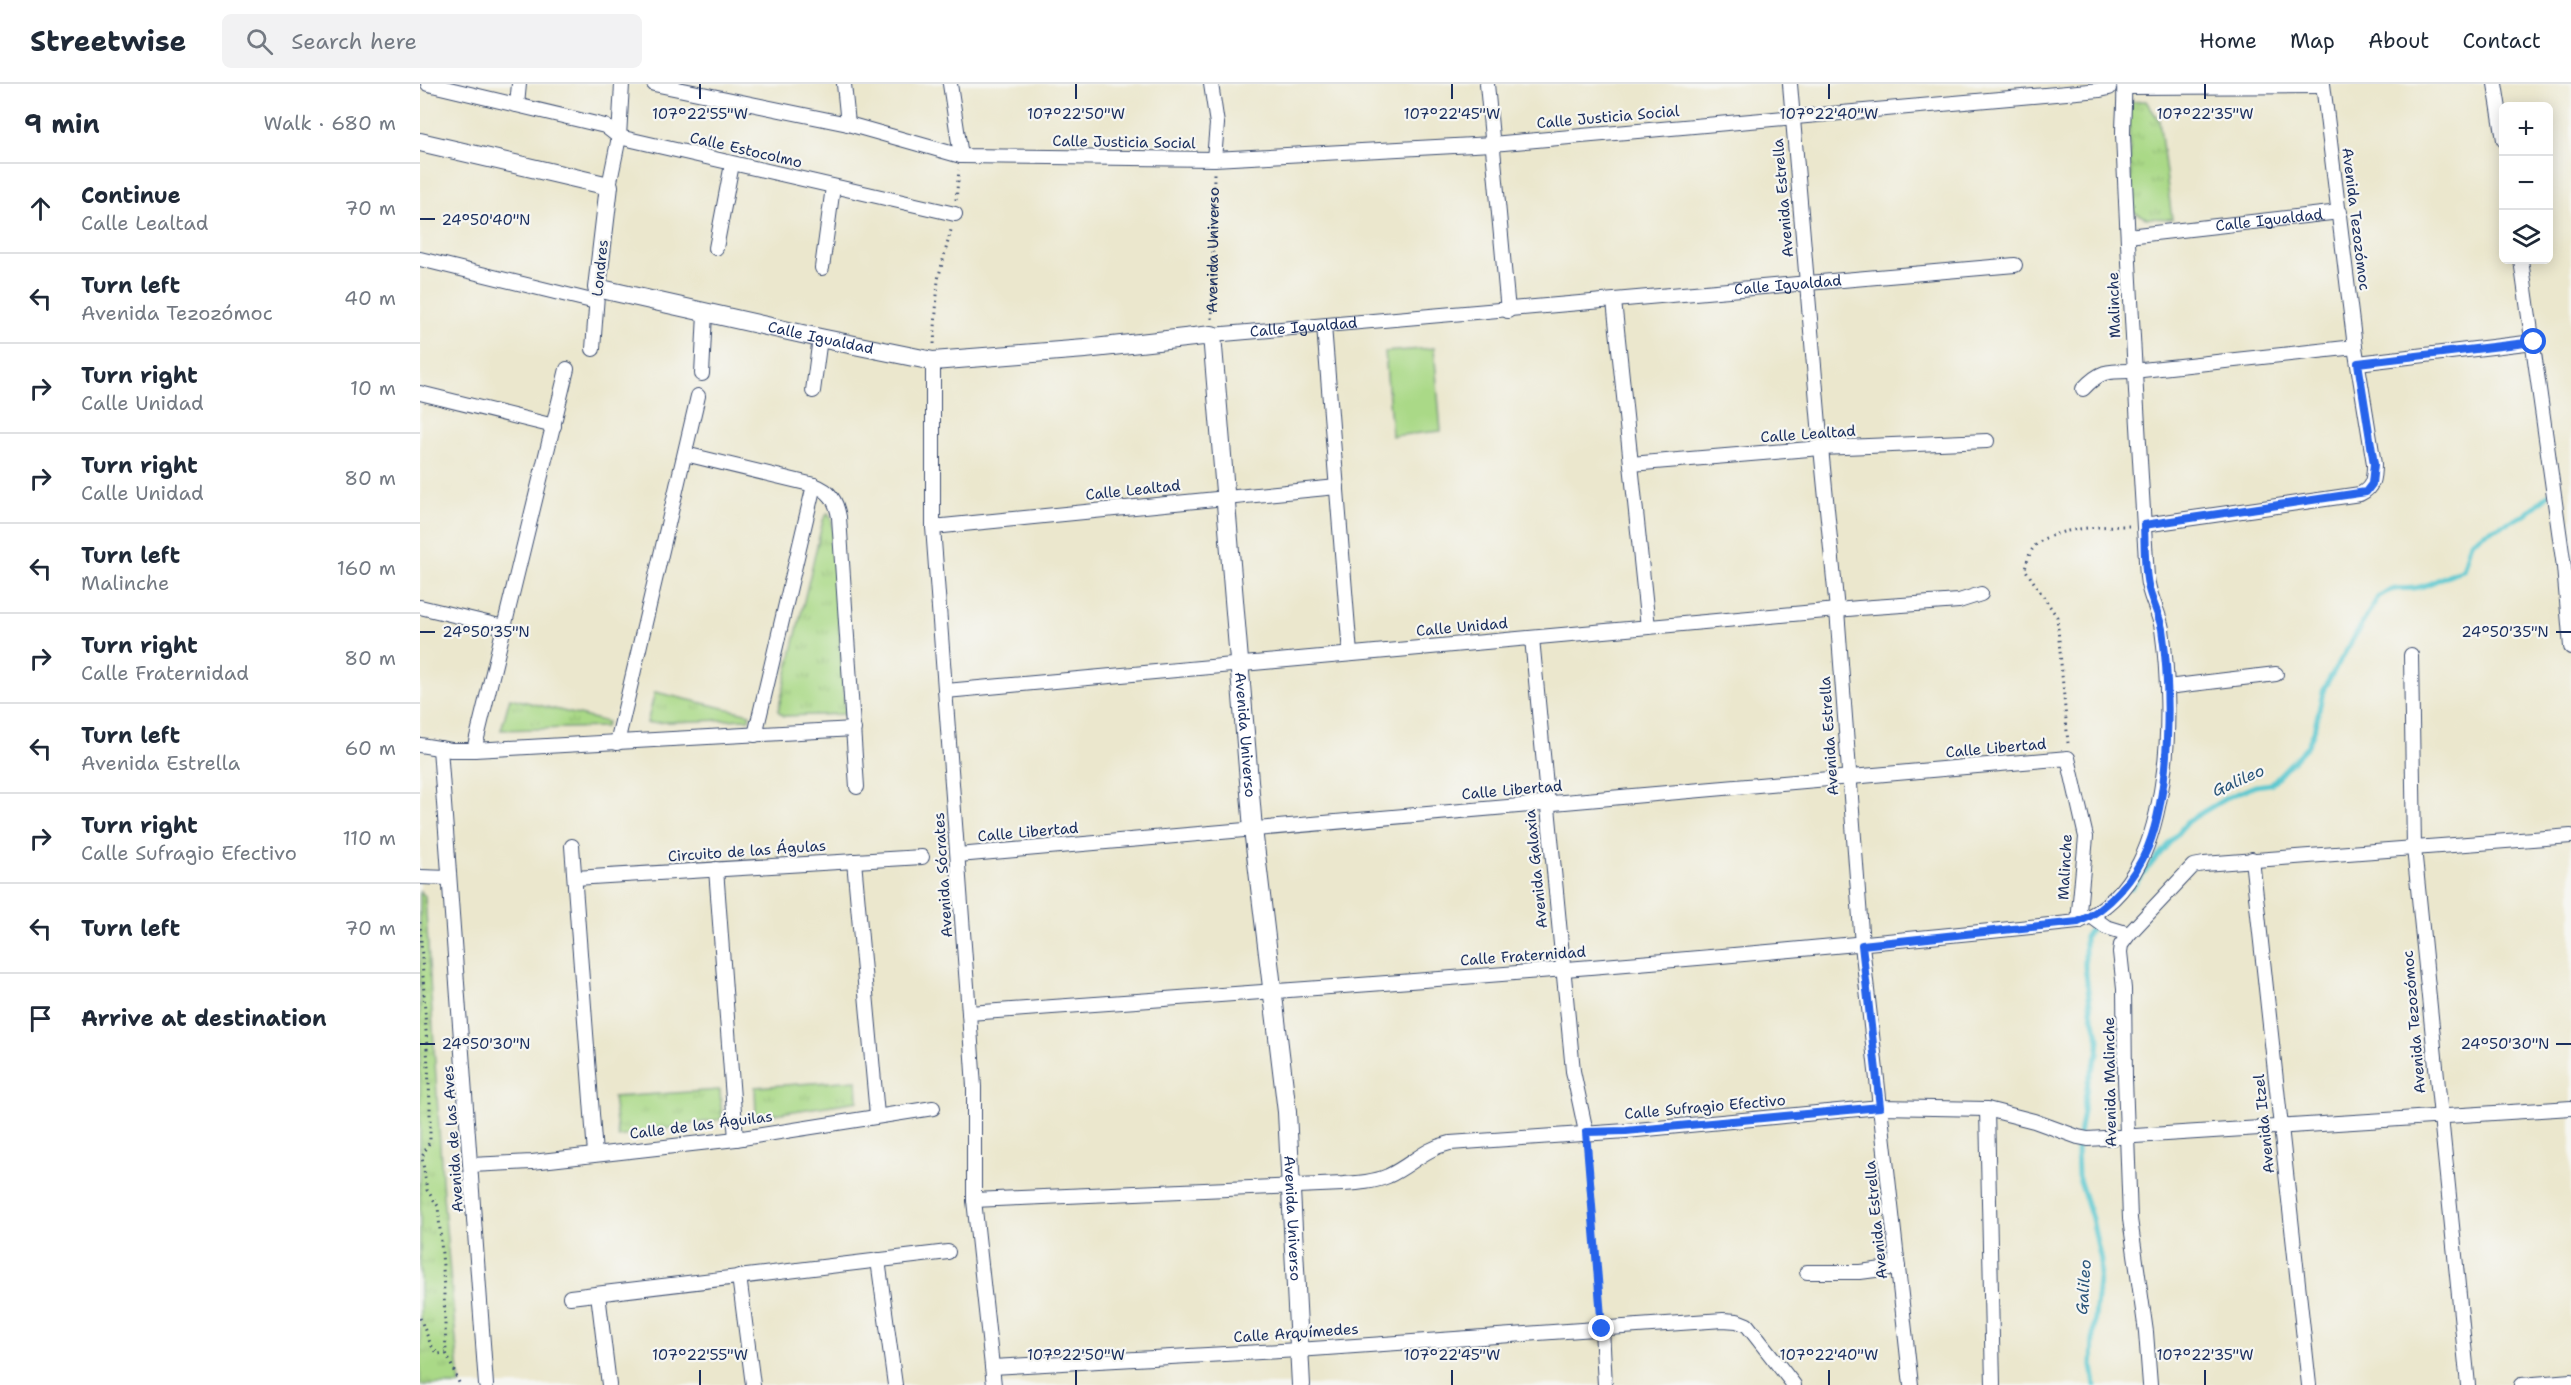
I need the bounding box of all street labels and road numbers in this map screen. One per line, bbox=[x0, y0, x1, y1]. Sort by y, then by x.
street label: Calle Justicia Social bbox=[1536, 101, 1681, 133]
street label: Calle Estocolmo bbox=[688, 127, 804, 173]
street label: Calle Justicia Social bbox=[1052, 131, 1196, 153]
street label: Avenida Estrella bbox=[1768, 137, 1798, 258]
street label: Avenida Tezozómoc bbox=[2337, 146, 2375, 292]
street label: Avenida Universo bbox=[1202, 187, 1224, 313]
street label: Calle Igualdad bbox=[2214, 204, 2324, 236]
street label: Londres bbox=[587, 238, 613, 298]
street label: Calle Igualdad bbox=[1733, 270, 1843, 299]
street label: Malinche bbox=[2103, 272, 2125, 338]
street label: Calle Igualdad bbox=[1249, 312, 1359, 342]
street label: Calle Igualdad bbox=[766, 317, 876, 359]
street label: Calle Lealtad bbox=[1760, 421, 1857, 447]
street label: Calle Lealtad bbox=[1084, 475, 1182, 505]
street label: Calle Unidad bbox=[1415, 613, 1509, 641]
street label: Avenida Universo bbox=[1230, 671, 1260, 798]
street label: Avenida Estrella bbox=[1815, 675, 1843, 796]
street label: Calle Libertad bbox=[1945, 734, 2048, 762]
street label: Calle Libertad bbox=[1461, 776, 1564, 804]
street label: Avenida Galaxia bbox=[1520, 808, 1552, 929]
street label: Avenida Sócrates bbox=[929, 812, 957, 938]
street label: Calle Libertad bbox=[977, 818, 1080, 846]
street label: Malinche bbox=[2053, 833, 2077, 901]
street label: Circuito de las Águlas bbox=[667, 834, 827, 867]
street label: Calle Fraternidad bbox=[1459, 942, 1587, 970]
street label: Avenida Tezozómoc bbox=[2398, 949, 2430, 1095]
street label: Avenida Malinche bbox=[2099, 1017, 2121, 1147]
street label: Avenida de las Aves bbox=[438, 1065, 468, 1213]
street label: Avenida Itzel bbox=[2249, 1073, 2279, 1175]
street label: Calle Sufragio Efectivo bbox=[1623, 1090, 1787, 1124]
street label: Calle de las Águilas bbox=[628, 1105, 774, 1144]
street label: Avenida Universo bbox=[1279, 1155, 1306, 1282]
street label: Avenida Estrella bbox=[1860, 1159, 1892, 1280]
street label: Calle Arquímedes bbox=[1233, 1319, 1359, 1347]

